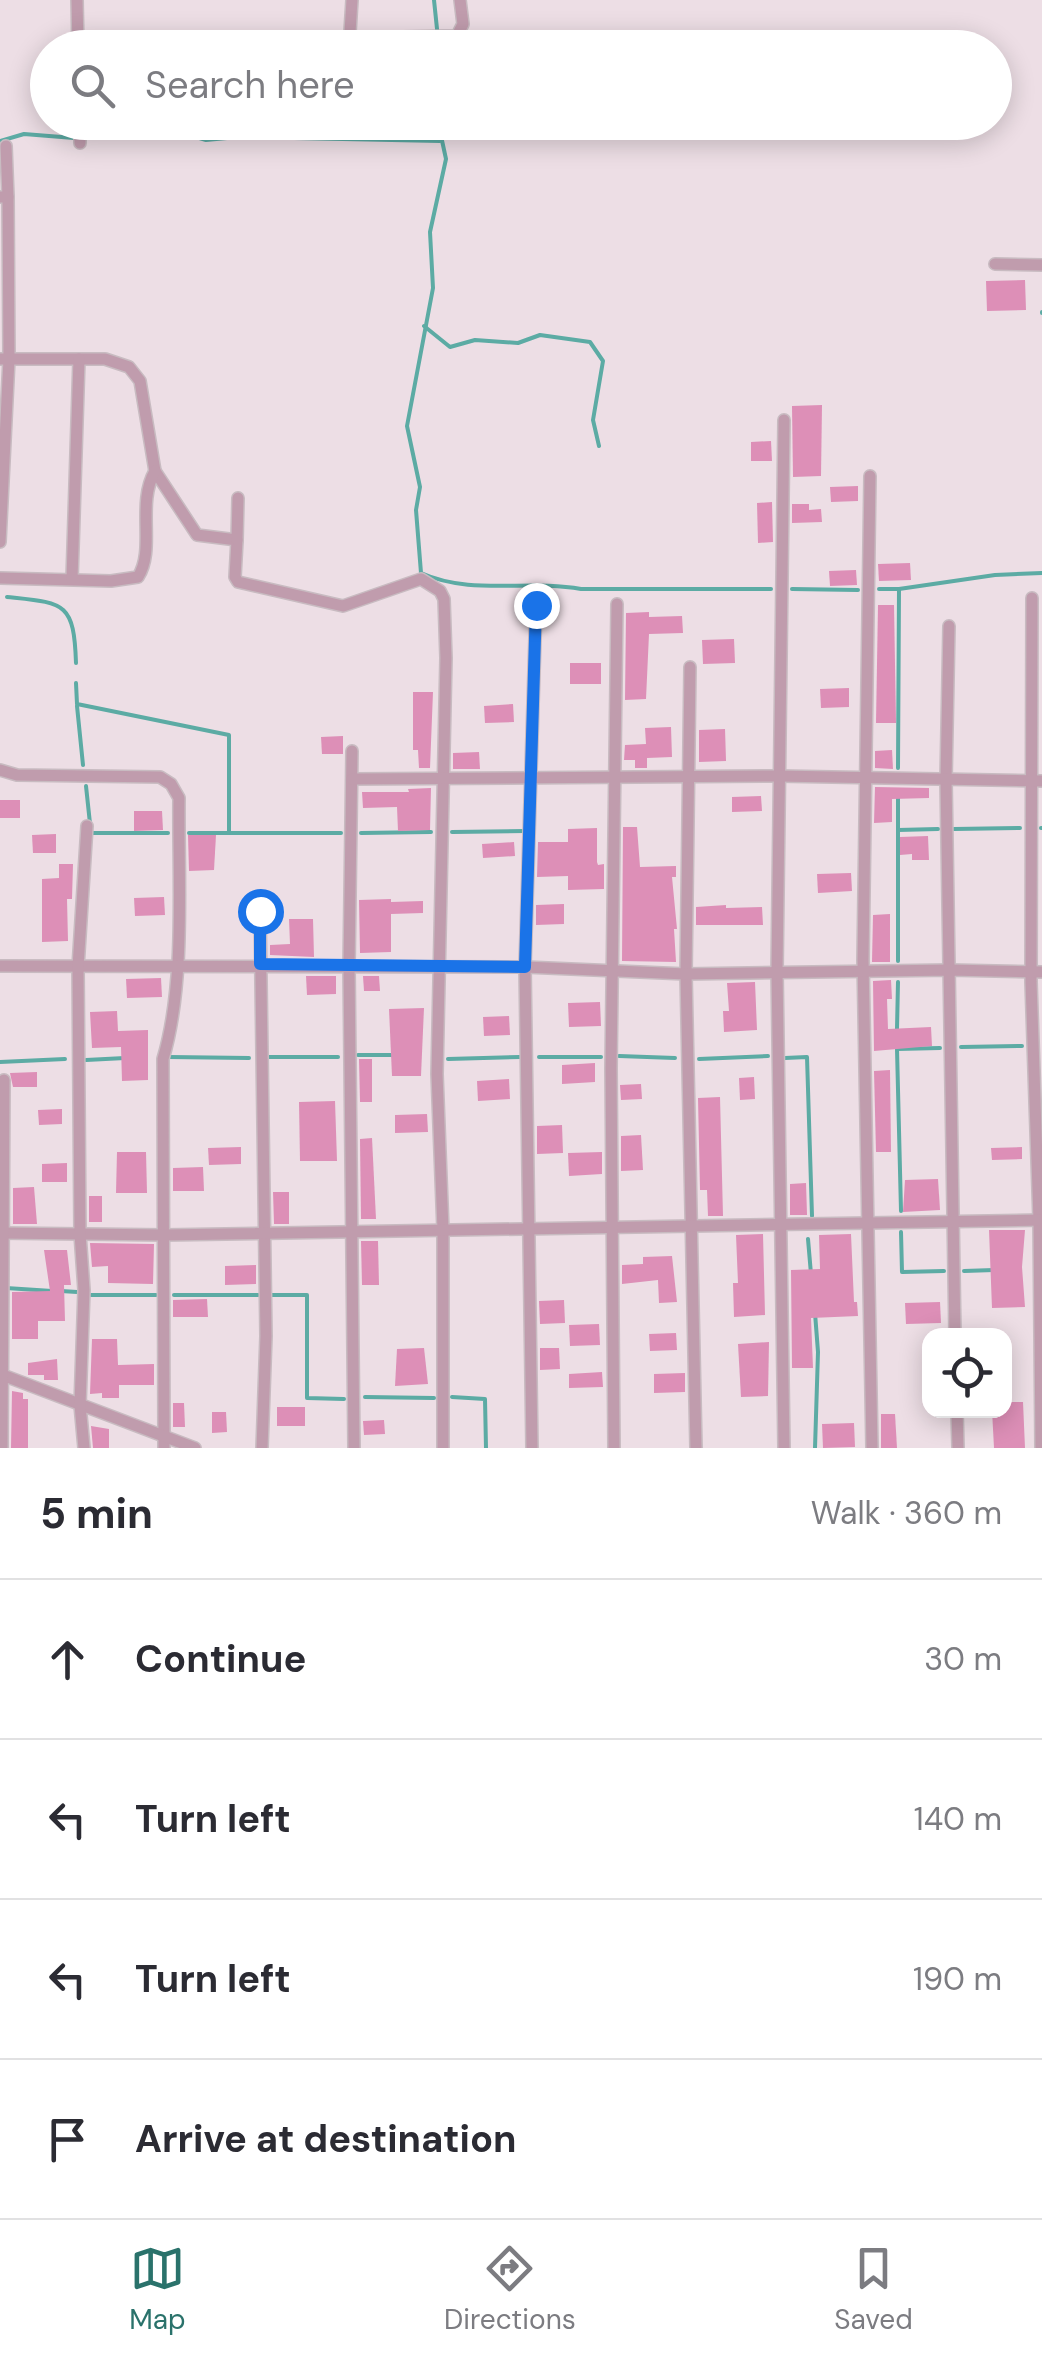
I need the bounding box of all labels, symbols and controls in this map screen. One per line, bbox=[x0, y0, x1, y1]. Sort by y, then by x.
search box bbox=[30, 30, 1012, 140]
icon: search bbox=[65, 58, 120, 113]
text: Search here bbox=[145, 60, 355, 110]
route end bbox=[514, 583, 560, 629]
route start bbox=[238, 889, 284, 935]
map controls bbox=[922, 1328, 1012, 1418]
button: locate bbox=[922, 1328, 1012, 1418]
text: 5 min bbox=[40, 1486, 153, 1541]
text: Walk · 360 m bbox=[811, 1492, 1002, 1534]
icon: ahead bbox=[40, 1632, 95, 1687]
text: Continue bbox=[135, 1634, 306, 1684]
text: 30 m bbox=[924, 1638, 1002, 1680]
icon: left bbox=[40, 1792, 95, 1847]
text: Turn left bbox=[135, 1794, 291, 1844]
text: 140 m bbox=[914, 1798, 1002, 1840]
icon: left bbox=[40, 1952, 95, 2007]
text: Turn left bbox=[135, 1954, 291, 2004]
text: 190 m bbox=[913, 1958, 1002, 2000]
icon: arrive bbox=[40, 2112, 95, 2167]
text: Arrive at destination bbox=[135, 2114, 517, 2164]
tab: Map bbox=[129, 2241, 186, 2338]
tab: Directions bbox=[444, 2241, 576, 2338]
tab: Saved bbox=[834, 2241, 913, 2338]

